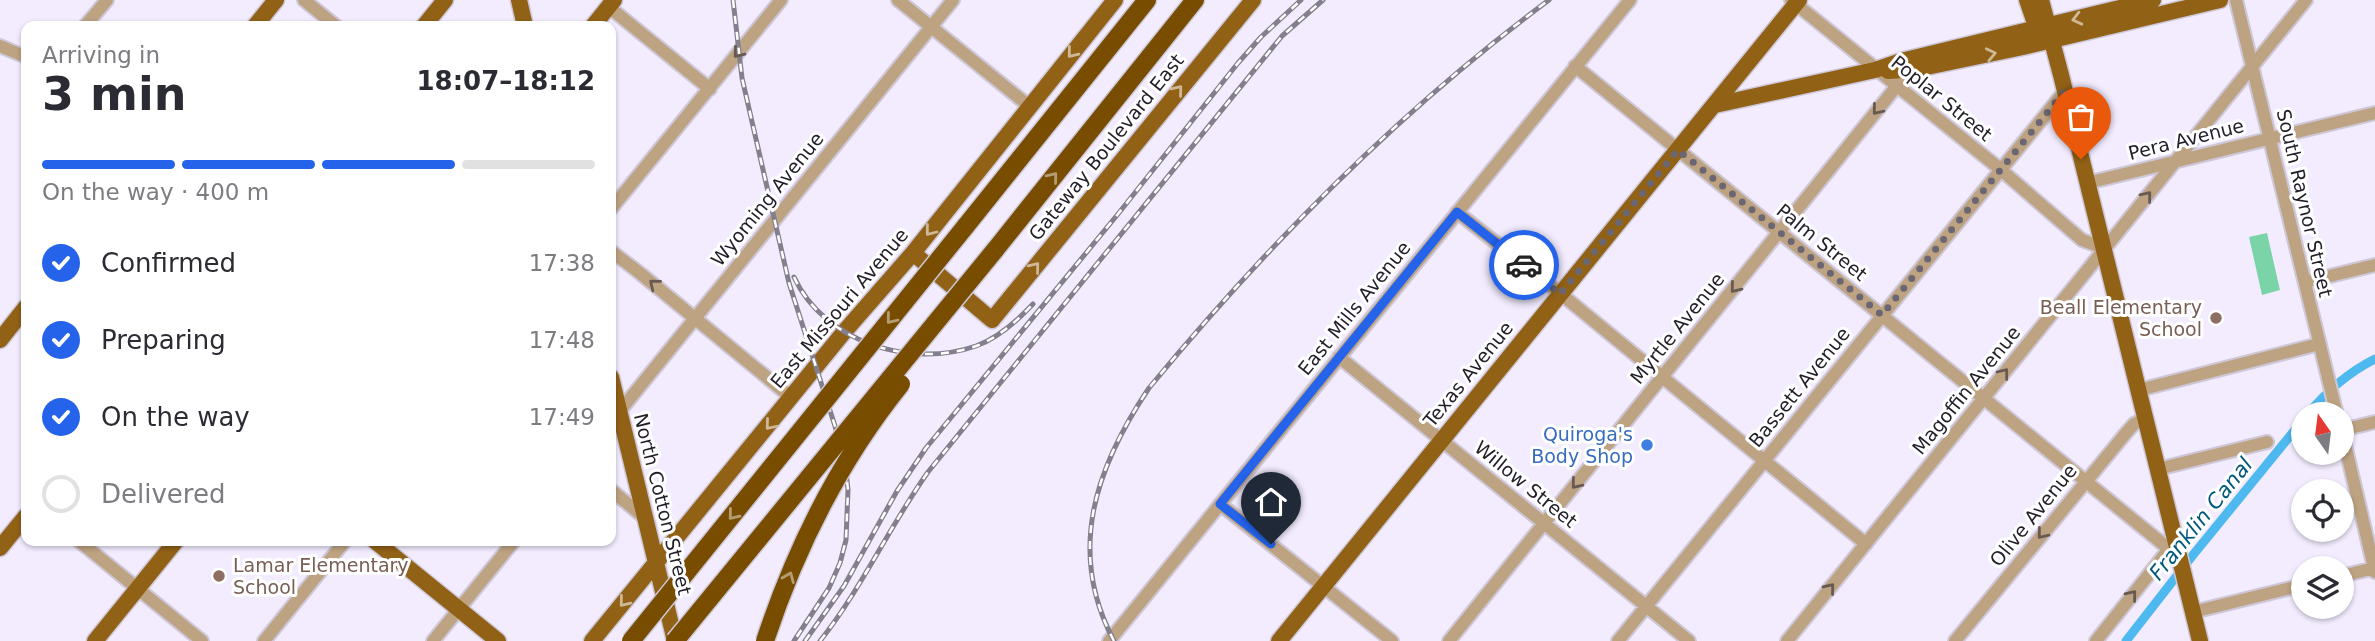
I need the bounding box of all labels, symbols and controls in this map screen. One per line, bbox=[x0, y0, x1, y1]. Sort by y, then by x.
one-way arrow bbox=[2071, 11, 2083, 25]
text: Arriving in bbox=[42, 42, 160, 68]
one-way arrow bbox=[1067, 45, 1080, 58]
one-way arrow bbox=[734, 46, 747, 58]
one-way arrow bbox=[1985, 47, 1997, 62]
street label: Gateway Boulevard East bbox=[1024, 49, 1188, 245]
street label: Poplar Street bbox=[1887, 51, 1997, 145]
text: 18:07–18:12 bbox=[416, 66, 595, 96]
text: 3 min bbox=[42, 67, 186, 121]
one-way arrow bbox=[1170, 86, 1182, 99]
pin bbox=[2051, 87, 2111, 159]
icon: bag bbox=[2062, 98, 2100, 136]
one-way arrow bbox=[1873, 102, 1885, 115]
street label: South Raynor Street bbox=[2273, 107, 2337, 299]
street label: Pera Avenue bbox=[2126, 114, 2246, 164]
street label: Wyoming Avenue bbox=[706, 128, 828, 270]
one-way arrow bbox=[1045, 173, 1058, 185]
text: On the way · 400 m bbox=[42, 179, 269, 205]
one-way arrow bbox=[2139, 191, 2151, 204]
street label: Palm Street bbox=[1772, 199, 1872, 285]
one-way arrow bbox=[925, 223, 938, 236]
street label: East Missouri Avenue bbox=[766, 224, 912, 392]
courier bbox=[1489, 230, 1559, 300]
street label: East Mills Avenue bbox=[1293, 237, 1415, 379]
icon: check bbox=[42, 244, 80, 282]
icon: car bbox=[1505, 246, 1543, 284]
text: Confirmed bbox=[101, 248, 236, 278]
text: 17:38 bbox=[529, 250, 595, 276]
one-way arrow bbox=[1026, 263, 1039, 275]
street label: Myrtle Avenue bbox=[1626, 268, 1728, 388]
one-way arrow bbox=[649, 279, 661, 292]
one-way arrow bbox=[1730, 280, 1743, 292]
place label: Beall Elementary School bbox=[2040, 296, 2202, 340]
one-way arrow bbox=[887, 310, 899, 323]
marker: Beall Elementary School bbox=[2208, 310, 2224, 326]
street label: Texas Avenue bbox=[1418, 317, 1517, 432]
icon: check bbox=[42, 321, 80, 359]
street label: Magoffin Avenue bbox=[1907, 321, 2025, 459]
street label: Bassett Avenue bbox=[1744, 323, 1854, 451]
text: Preparing bbox=[101, 325, 226, 355]
text: 17:48 bbox=[529, 327, 595, 353]
one-way arrow bbox=[1996, 369, 2009, 381]
icon: check bbox=[42, 398, 80, 436]
text: On the way bbox=[101, 402, 250, 432]
north arrow bbox=[2291, 402, 2354, 466]
map controls bbox=[2291, 402, 2354, 619]
text: 17:49 bbox=[529, 404, 595, 430]
street label: North Cotton Street bbox=[630, 411, 696, 597]
one-way arrow bbox=[765, 418, 778, 430]
place label: Quiroga's Body Shop bbox=[1531, 423, 1633, 467]
street label: Willow Street bbox=[1470, 436, 1582, 532]
marker: Quiroga's Body Shop bbox=[1639, 437, 1655, 453]
water label: Franklin Canal bbox=[2144, 453, 2258, 585]
street label: Olive Avenue bbox=[1985, 459, 2081, 571]
pin bbox=[1241, 472, 1301, 544]
one-way arrow bbox=[1572, 475, 1584, 488]
text: Delivered bbox=[101, 479, 225, 509]
button: locate bbox=[2291, 479, 2354, 542]
icon: home bbox=[1252, 483, 1290, 521]
one-way arrow bbox=[729, 506, 741, 519]
one-way arrow bbox=[2038, 526, 2051, 538]
place label: Lamar Elementary School bbox=[233, 554, 409, 598]
button: layers bbox=[2291, 556, 2354, 619]
marker: Lamar Elementary School bbox=[211, 568, 227, 584]
one-way arrow bbox=[780, 572, 794, 584]
one-way arrow bbox=[1822, 584, 1834, 597]
one-way arrow bbox=[2124, 590, 2137, 603]
one-way arrow bbox=[620, 593, 632, 606]

